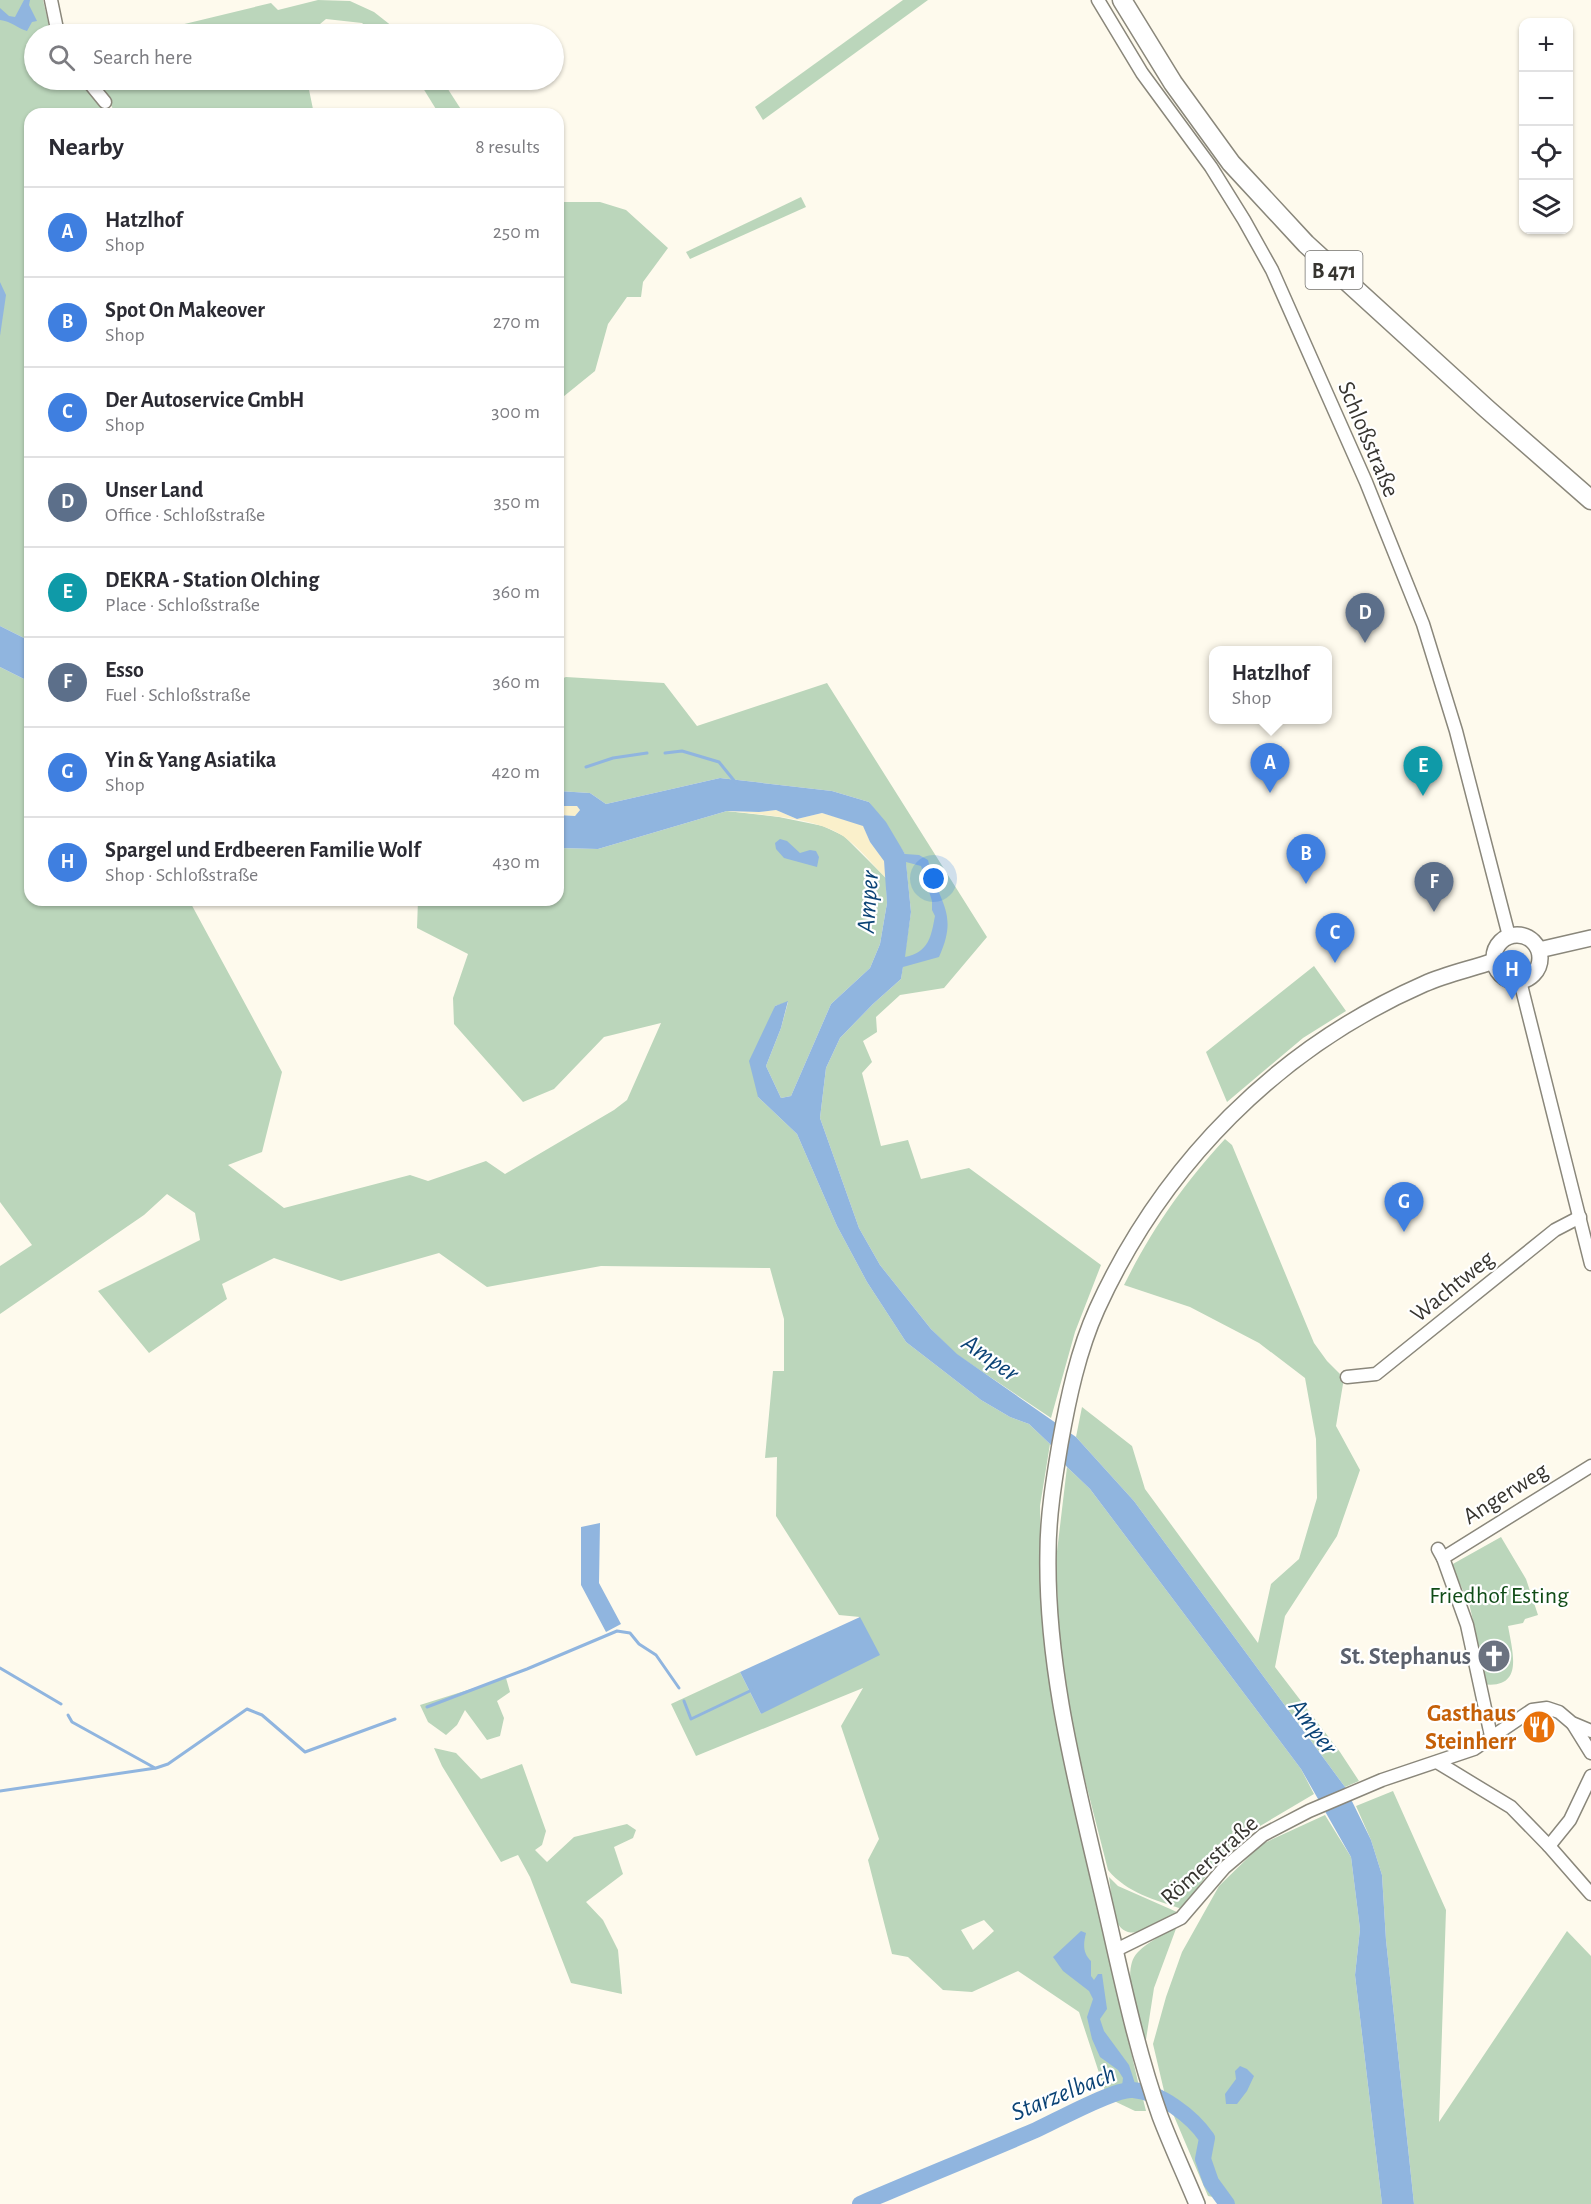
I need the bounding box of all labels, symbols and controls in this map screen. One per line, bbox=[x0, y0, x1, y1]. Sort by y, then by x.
map controls bbox=[1519, 18, 1573, 234]
button: + bbox=[1519, 18, 1573, 72]
search box bbox=[24, 24, 564, 90]
icon: search bbox=[45, 41, 78, 74]
text: Search here bbox=[93, 46, 192, 68]
button: − bbox=[1519, 72, 1573, 126]
button: locate bbox=[1519, 126, 1573, 180]
text: Nearby bbox=[48, 134, 124, 160]
text: 8 results bbox=[475, 137, 540, 157]
button: layers bbox=[1519, 180, 1573, 234]
text: Hatzlhof bbox=[105, 209, 182, 231]
text: A bbox=[62, 222, 74, 242]
text: 250 m bbox=[493, 222, 540, 242]
text: Shop bbox=[105, 235, 145, 255]
road number: B 471 bbox=[1306, 251, 1362, 289]
text: Spot On Makeover bbox=[105, 299, 265, 321]
text: B bbox=[62, 312, 73, 332]
text: 270 m bbox=[493, 312, 540, 332]
text: Shop bbox=[105, 325, 145, 345]
street label: Schloßstraße bbox=[1333, 378, 1403, 501]
text: Der Autoservice GmbH bbox=[105, 389, 304, 411]
text: C bbox=[62, 402, 73, 422]
text: 300 m bbox=[491, 402, 540, 422]
text: Shop bbox=[105, 415, 145, 435]
text: Unser Land bbox=[105, 479, 203, 501]
text: D bbox=[61, 492, 74, 512]
text: 350 m bbox=[494, 492, 540, 512]
text: Office · Schloßstraße bbox=[105, 505, 265, 525]
text: DEKRA - Station Olching bbox=[105, 569, 319, 591]
text: E bbox=[62, 582, 73, 602]
text: 360 m bbox=[493, 582, 540, 602]
pin: D bbox=[1346, 594, 1384, 643]
text: Place · Schloßstraße bbox=[105, 595, 260, 615]
popup bbox=[1209, 646, 1332, 724]
text: Esso bbox=[105, 659, 144, 681]
text: Hatzlhof bbox=[1232, 662, 1309, 684]
text: F bbox=[63, 672, 72, 692]
text: 360 m bbox=[493, 672, 540, 692]
text: Fuel · Schloßstraße bbox=[105, 685, 251, 705]
text: Shop bbox=[1232, 688, 1271, 708]
pin: A bbox=[1250, 744, 1290, 793]
pin: E bbox=[1404, 746, 1442, 796]
text: Yin & Yang Asiatika bbox=[105, 749, 276, 771]
text: G bbox=[62, 762, 73, 782]
text: 420 m bbox=[491, 762, 540, 782]
text: Shop bbox=[105, 775, 145, 795]
pin: B bbox=[1286, 834, 1326, 884]
text: Spargel und Erdbeeren Familie Wolf bbox=[105, 839, 420, 861]
text: H bbox=[61, 852, 74, 872]
text: 430 m bbox=[492, 852, 540, 872]
pin: F bbox=[1414, 862, 1454, 912]
your location bbox=[919, 864, 948, 893]
text: Shop · Schloßstraße bbox=[105, 865, 258, 885]
water label: Amper bbox=[853, 868, 883, 935]
pin: C bbox=[1316, 914, 1354, 963]
pin: H bbox=[1492, 950, 1532, 1000]
pin: G bbox=[1384, 1182, 1424, 1232]
street label: Wachtweg bbox=[1407, 1246, 1499, 1327]
water label: Amper bbox=[957, 1329, 1025, 1387]
street label: Angerweg bbox=[1459, 1458, 1552, 1529]
park label: Friedhof Esting bbox=[1429, 1584, 1569, 1608]
church icon: St. Stephanus bbox=[1476, 1638, 1512, 1674]
place label: St. Stephanus bbox=[1340, 1645, 1471, 1669]
water label: Amper bbox=[1283, 1693, 1343, 1761]
place label: Gasthaus Steinherr bbox=[1425, 1702, 1517, 1754]
restaurant icon: Gasthaus Steinherr bbox=[1521, 1709, 1557, 1745]
street label: Römerstraße bbox=[1156, 1811, 1263, 1910]
water label: Starzelbach bbox=[1007, 2060, 1119, 2126]

